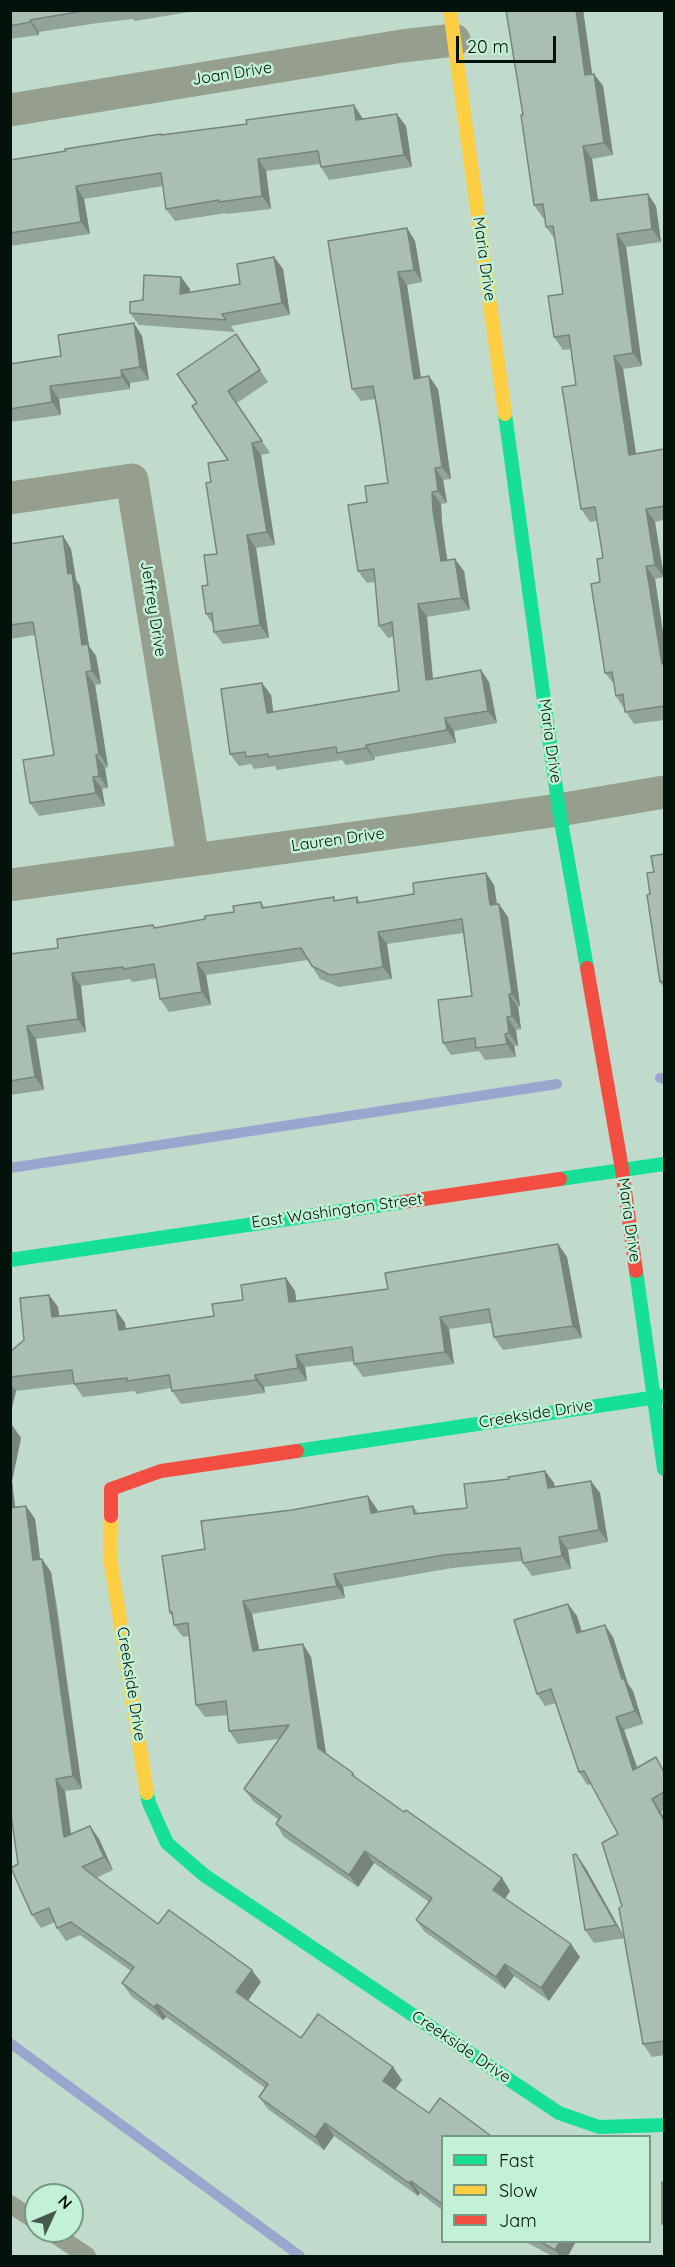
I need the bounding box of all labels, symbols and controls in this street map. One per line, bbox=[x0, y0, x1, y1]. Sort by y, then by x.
scale bar bbox=[459, 24, 560, 62]
text: 20 m bbox=[467, 35, 509, 58]
street label: Joan Drive bbox=[191, 58, 273, 90]
street label: Maria Drive bbox=[469, 216, 499, 302]
street label: Jeffrey Drive bbox=[136, 560, 170, 658]
street label: Maria Drive bbox=[535, 698, 565, 784]
street label: Lauren Drive bbox=[290, 824, 386, 856]
street label: Maria Drive bbox=[614, 1177, 644, 1263]
street label: East Washington Street bbox=[250, 1189, 424, 1233]
street label: Creekside Drive bbox=[478, 1395, 594, 1433]
street label: Creekside Drive bbox=[112, 1626, 150, 1742]
street label: Creekside Drive bbox=[408, 2007, 514, 2087]
legend bbox=[441, 2135, 651, 2243]
text: Fast bbox=[499, 2149, 534, 2172]
text: Slow bbox=[499, 2179, 537, 2202]
north arrow bbox=[24, 2183, 84, 2243]
text: N bbox=[54, 2191, 77, 2213]
text: Jam bbox=[499, 2209, 537, 2232]

